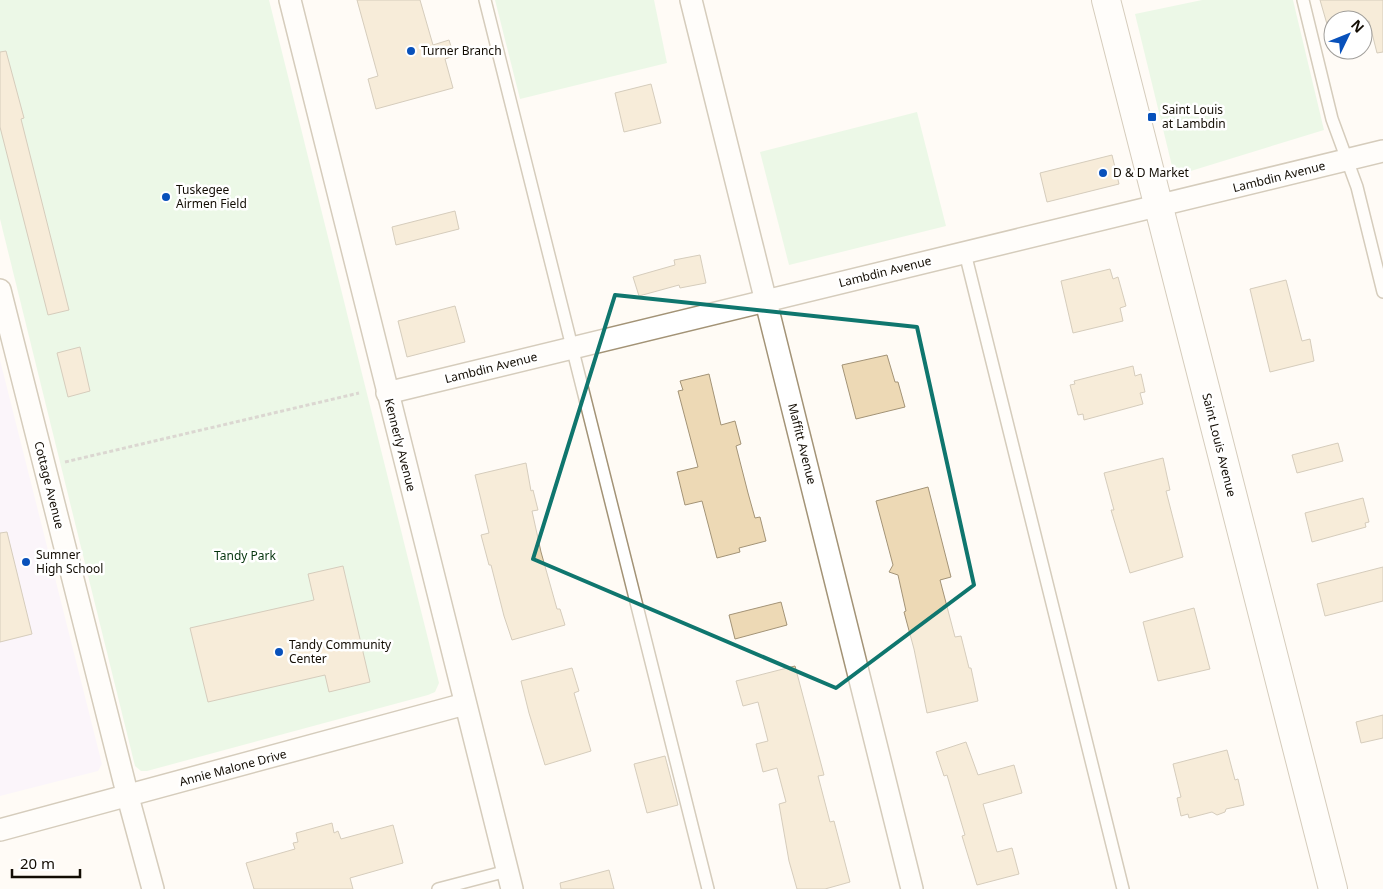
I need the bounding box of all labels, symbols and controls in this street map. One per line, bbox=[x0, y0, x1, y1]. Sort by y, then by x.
north arrow bbox=[1323, 10, 1373, 60]
text: N bbox=[1347, 15, 1369, 36]
place label: Turner Branch bbox=[421, 42, 502, 59]
marker: Turner Branch bbox=[405, 45, 417, 57]
place label: Saint Louis at Lambdin bbox=[1162, 101, 1226, 132]
marker: Saint Louis at Lambdin bbox=[1146, 111, 1158, 123]
street label: Lambdin Avenue bbox=[1231, 157, 1327, 196]
place label: D & D Market bbox=[1113, 164, 1189, 181]
marker: D & D Market bbox=[1097, 167, 1109, 179]
place label: Tuskegee Airmen Field bbox=[176, 181, 247, 212]
marker: Tuskegee Airmen Field bbox=[160, 191, 172, 203]
street label: Lambdin Avenue bbox=[837, 252, 933, 291]
street label: Lambdin Avenue bbox=[443, 348, 539, 387]
street label: Saint Louis Avenue bbox=[1198, 391, 1241, 499]
street label: Kennerly Avenue bbox=[381, 397, 420, 493]
street label: Maffitt Avenue bbox=[784, 402, 821, 486]
street label: Cottage Avenue bbox=[30, 439, 69, 531]
place label: Sumner High School bbox=[36, 546, 103, 577]
park label: Tandy Park bbox=[214, 547, 277, 564]
marker: Sumner High School bbox=[20, 556, 32, 568]
place label: Tandy Community Center bbox=[289, 636, 392, 667]
marker: Tandy Community Center bbox=[273, 646, 285, 658]
street label: Annie Malone Drive bbox=[177, 745, 289, 790]
scale bar bbox=[12, 846, 80, 878]
text: 20 m bbox=[20, 853, 55, 873]

